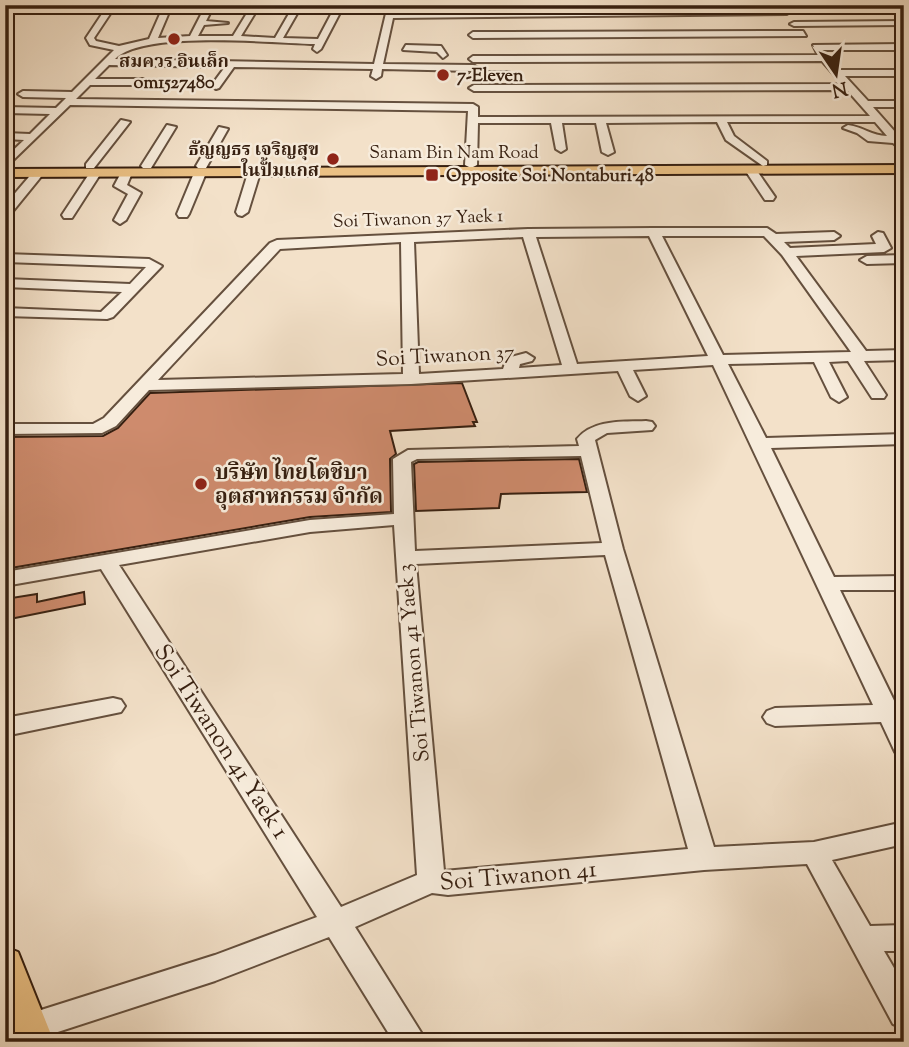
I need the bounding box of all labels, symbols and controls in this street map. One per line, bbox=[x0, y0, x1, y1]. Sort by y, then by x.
marker: สมควร อินเล็ก om1527480 bbox=[166, 31, 182, 47]
north arrow bbox=[800, 38, 870, 108]
place label: สมควร อินเล็ก om1527480 bbox=[119, 50, 229, 97]
place label: 7-Eleven bbox=[457, 64, 524, 90]
marker: 7-Eleven bbox=[435, 67, 451, 83]
text: N bbox=[829, 73, 850, 103]
place label: ธัญญธร เจริญสุข ในปั้มแกส bbox=[188, 138, 319, 185]
street label: Sanam Bin Nam Road bbox=[369, 141, 539, 167]
marker: ธัญญธร เจริญสุข ในปั้มแกส bbox=[325, 151, 341, 167]
place label: Opposite Soi Nontaburi 48 bbox=[446, 164, 654, 190]
marker: Opposite Soi Nontaburi 48 bbox=[424, 167, 440, 183]
street label: Soi Tiwanon 37 Yaek 1 bbox=[332, 204, 504, 236]
street label: Soi Tiwanon 37 bbox=[375, 338, 516, 376]
place label: บริษัท ไทยโตชิบา อุตสาหกรรม จำกัด bbox=[215, 457, 383, 513]
marker: บริษัท ไทยโตชิบา อุตสาหกรรม จำกัด bbox=[193, 476, 209, 492]
street label: Soi Tiwanon 41 Yaek 3 bbox=[391, 562, 439, 763]
street label: Soi Tiwanon 41 Yaek 1 bbox=[144, 638, 296, 846]
street label: Soi Tiwanon 41 bbox=[438, 853, 598, 901]

